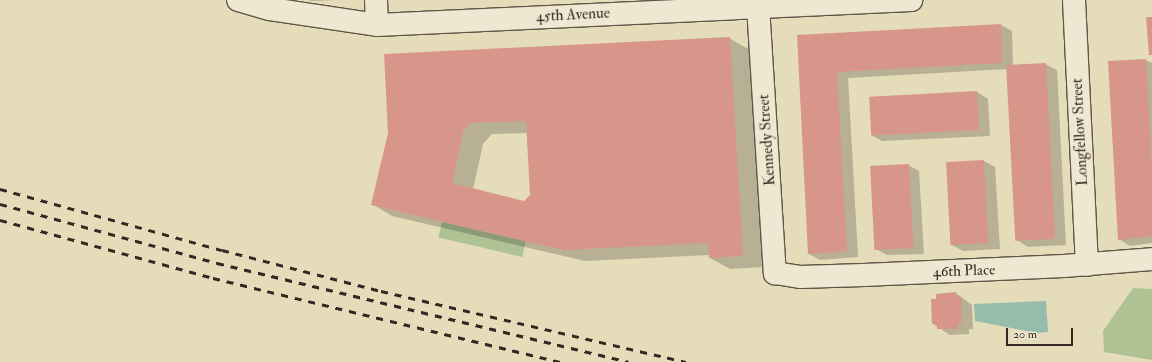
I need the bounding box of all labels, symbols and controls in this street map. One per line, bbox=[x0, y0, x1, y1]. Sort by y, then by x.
street label: 45th Avenue bbox=[536, 4, 610, 26]
street label: Longfellow Street bbox=[1068, 78, 1092, 186]
street label: Kennedy Street bbox=[755, 94, 779, 186]
street label: 46th Place bbox=[932, 261, 996, 281]
scale bar bbox=[1008, 320, 1075, 346]
text: 20 m bbox=[1013, 327, 1037, 342]

